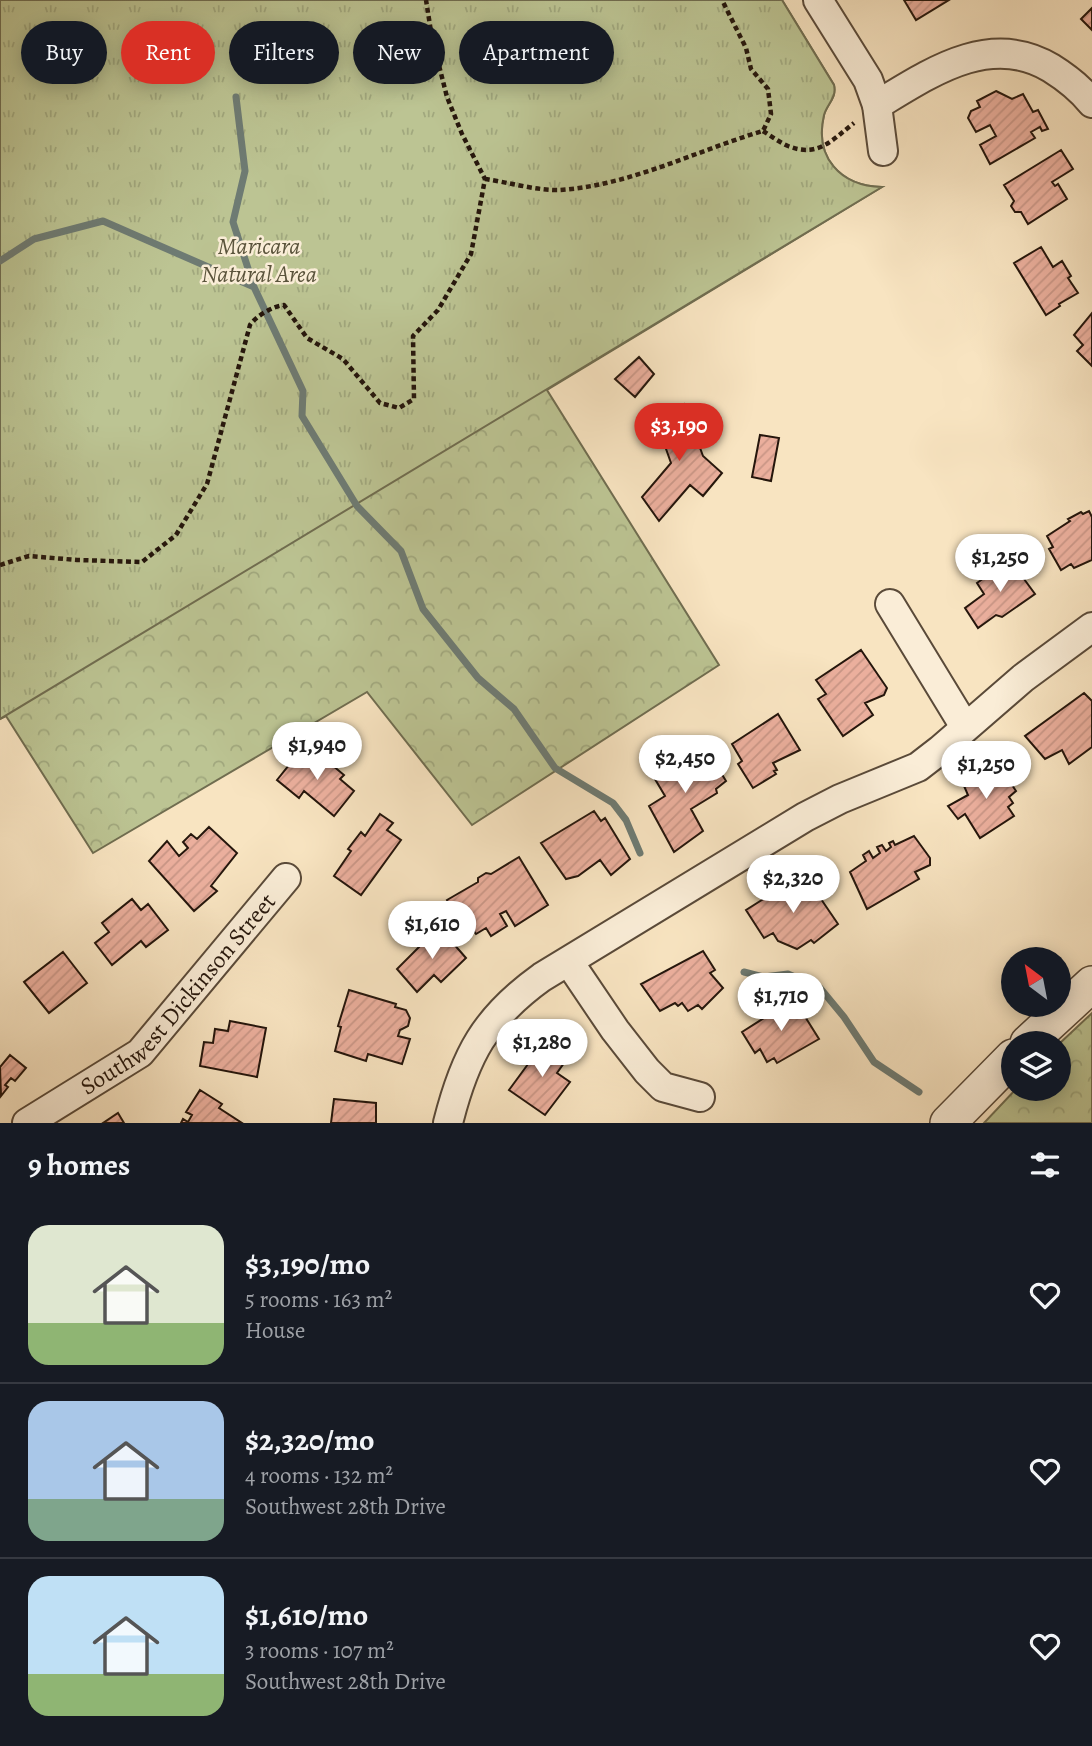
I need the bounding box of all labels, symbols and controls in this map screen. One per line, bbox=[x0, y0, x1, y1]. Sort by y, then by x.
chip: Buy bbox=[21, 21, 107, 84]
chip: Rent bbox=[121, 21, 215, 84]
chip: Filters bbox=[229, 21, 339, 84]
chip: New bbox=[353, 21, 445, 84]
chip: Apartment bbox=[459, 21, 614, 84]
park label: Maricara Natural Area bbox=[201, 230, 317, 290]
pin: $3,190 bbox=[622, 404, 736, 463]
text: $3,190 bbox=[650, 410, 708, 441]
pin: $1,250 bbox=[943, 534, 1057, 594]
text: $1,250 bbox=[971, 541, 1029, 572]
pin: $1,940 bbox=[260, 722, 374, 782]
text: $1,940 bbox=[288, 729, 346, 760]
pin: $2,450 bbox=[628, 736, 742, 795]
text: $2,450 bbox=[655, 742, 715, 773]
pin: $1,250 bbox=[929, 742, 1043, 801]
text: $1,250 bbox=[957, 748, 1015, 779]
pin: $2,320 bbox=[736, 856, 850, 915]
text: $2,320 bbox=[763, 862, 823, 893]
street label: Southwest Dickinson Street bbox=[74, 886, 283, 1102]
pin: $1,610 bbox=[375, 902, 489, 961]
text: $1,610 bbox=[404, 908, 460, 939]
north arrow bbox=[1001, 947, 1071, 1017]
map controls bbox=[1001, 947, 1071, 1101]
pin: $1,710 bbox=[724, 974, 838, 1033]
text: $1,710 bbox=[754, 980, 808, 1011]
pin: $1,280 bbox=[485, 1020, 599, 1079]
text: $1,280 bbox=[513, 1026, 571, 1057]
button: layers bbox=[1001, 1031, 1071, 1101]
text: 9 homes bbox=[28, 1145, 130, 1185]
icon: filters bbox=[1026, 1146, 1064, 1184]
text: $3,190/mo bbox=[245, 1244, 370, 1284]
icon: home bbox=[84, 1253, 168, 1337]
icon: heart bbox=[1026, 1276, 1064, 1314]
text: 5 rooms · 163 m² bbox=[245, 1284, 392, 1315]
text: House bbox=[245, 1315, 305, 1346]
text: $2,320/mo bbox=[245, 1420, 375, 1460]
icon: home bbox=[84, 1429, 168, 1513]
icon: heart bbox=[1026, 1452, 1064, 1490]
text: 4 rooms · 132 m² bbox=[245, 1460, 393, 1491]
text: Southwest 28th Drive bbox=[245, 1491, 446, 1522]
text: $1,610/mo bbox=[245, 1595, 368, 1635]
icon: home bbox=[84, 1604, 168, 1688]
icon: heart bbox=[1026, 1627, 1064, 1665]
text: 3 rooms · 107 m² bbox=[245, 1635, 394, 1666]
text: Southwest 28th Drive bbox=[245, 1666, 446, 1697]

